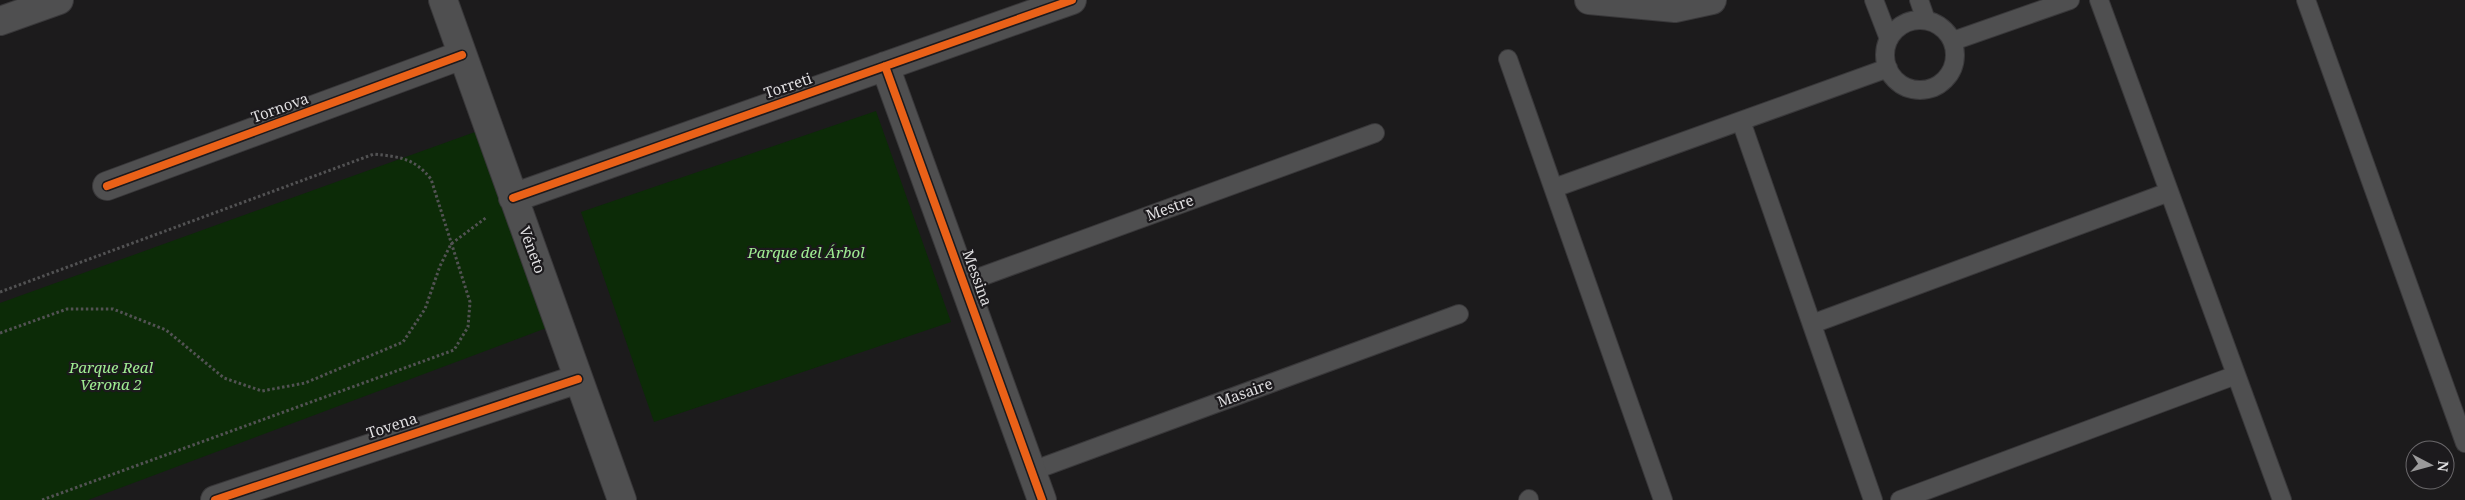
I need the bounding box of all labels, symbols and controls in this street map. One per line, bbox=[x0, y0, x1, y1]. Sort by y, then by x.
street label: Torreti bbox=[761, 68, 814, 103]
street label: Tornova bbox=[248, 87, 311, 127]
street label: Mestre bbox=[1143, 189, 1196, 225]
street label: Véneto bbox=[515, 223, 551, 276]
park label: Parque del Árbol bbox=[746, 242, 865, 262]
street label: Messina bbox=[959, 247, 997, 309]
park label: Parque Real Verona 2 bbox=[68, 357, 153, 394]
street label: Masaire bbox=[1214, 373, 1275, 411]
street label: Tovena bbox=[364, 408, 419, 443]
north arrow bbox=[2405, 440, 2455, 490]
text: N bbox=[2433, 460, 2453, 473]

